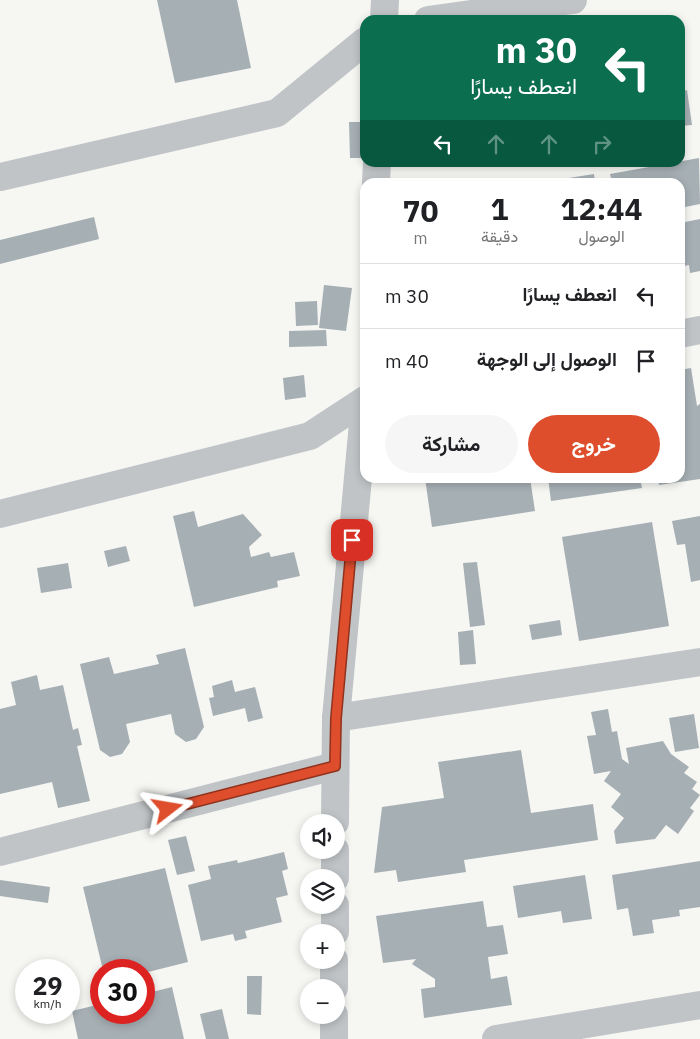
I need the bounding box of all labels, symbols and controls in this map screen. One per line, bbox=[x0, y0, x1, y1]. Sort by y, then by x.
text: 30 m bbox=[495, 27, 577, 73]
icon: left bbox=[595, 35, 660, 100]
text: انعطف يسارًا bbox=[470, 71, 577, 100]
icon: left bbox=[429, 130, 457, 158]
icon: ahead bbox=[482, 130, 510, 158]
icon: ahead bbox=[535, 130, 563, 158]
icon: right bbox=[588, 130, 616, 158]
text: 1 bbox=[491, 189, 509, 228]
text: 12:44 bbox=[561, 189, 642, 228]
text: 70 bbox=[403, 191, 439, 230]
text: دقيقة bbox=[481, 226, 518, 246]
text: الوصول bbox=[578, 226, 625, 246]
text: m bbox=[414, 228, 428, 248]
text: انعطف يسارًا bbox=[523, 282, 617, 306]
icon: left bbox=[632, 282, 660, 310]
text: 30 m bbox=[385, 284, 429, 308]
text: الوصول إلى الوجهة bbox=[477, 347, 617, 371]
icon: arrive bbox=[632, 347, 660, 375]
text: 40 m bbox=[385, 349, 429, 373]
button: مشاركة bbox=[385, 415, 518, 473]
button: خروج bbox=[528, 415, 660, 473]
pin bbox=[331, 519, 373, 561]
icon: arrive bbox=[338, 526, 366, 554]
position arrow bbox=[141, 782, 193, 834]
map controls bbox=[300, 814, 345, 1024]
button: sound bbox=[300, 814, 345, 859]
button: layers bbox=[300, 869, 345, 914]
button: + bbox=[300, 924, 345, 969]
speed limit sign: 30 bbox=[90, 959, 155, 1024]
text: 29 bbox=[32, 969, 63, 1002]
button: − bbox=[300, 979, 345, 1024]
text: km/h bbox=[33, 996, 62, 1011]

